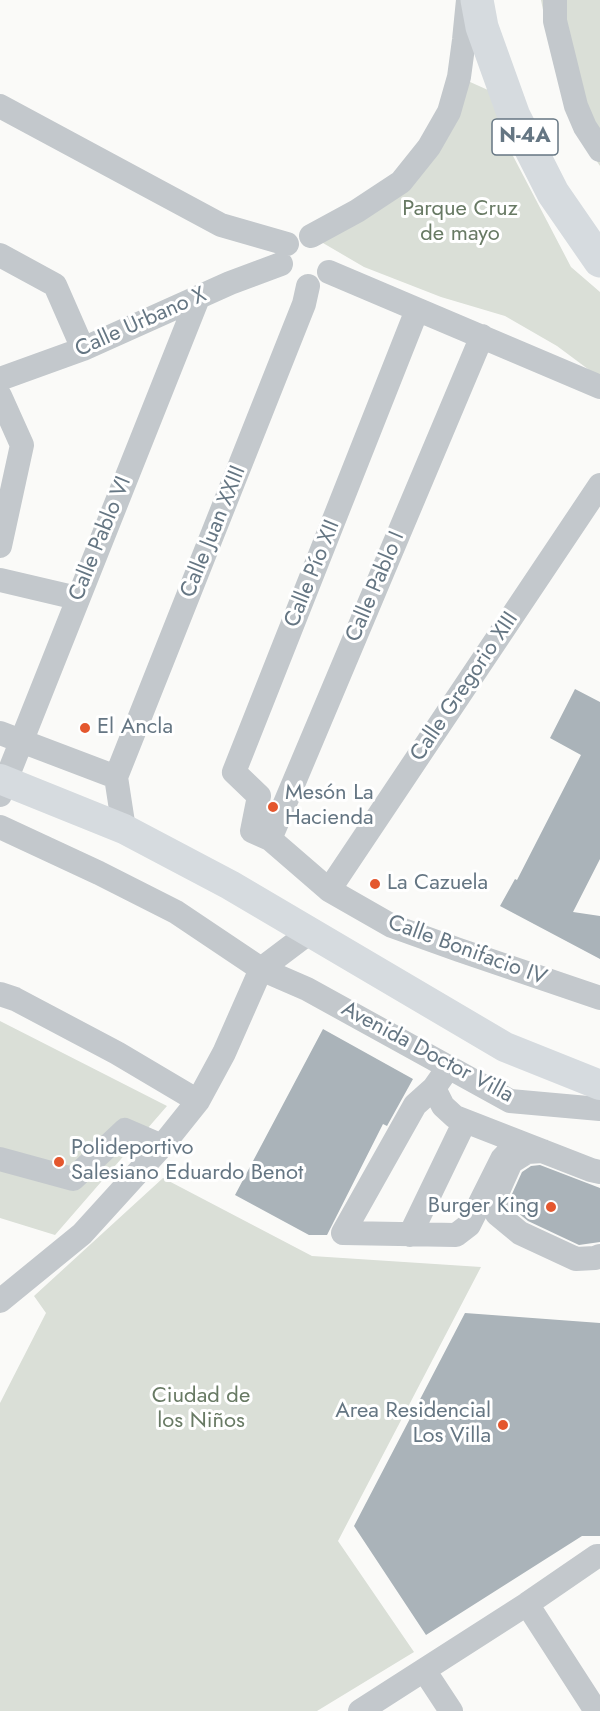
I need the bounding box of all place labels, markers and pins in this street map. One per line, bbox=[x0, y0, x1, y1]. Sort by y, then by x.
place label: El Ancla bbox=[97, 715, 173, 741]
marker: El Ancla bbox=[78, 721, 92, 735]
place label: Mesón La Hacienda bbox=[285, 781, 374, 832]
marker: Mesón La Hacienda bbox=[266, 800, 280, 814]
place label: La Cazuela bbox=[387, 871, 488, 897]
marker: La Cazuela bbox=[368, 877, 382, 891]
place label: Polideportivo Salesiano Eduardo Benot bbox=[71, 1136, 303, 1188]
marker: Polideportivo Salesiano Eduardo Benot bbox=[52, 1155, 66, 1169]
place label: Burger King bbox=[428, 1194, 539, 1220]
marker: Burger King bbox=[544, 1200, 558, 1214]
place label: Area Residencial Los Villa bbox=[335, 1399, 491, 1450]
marker: Area Residencial Los Villa bbox=[496, 1418, 510, 1432]

